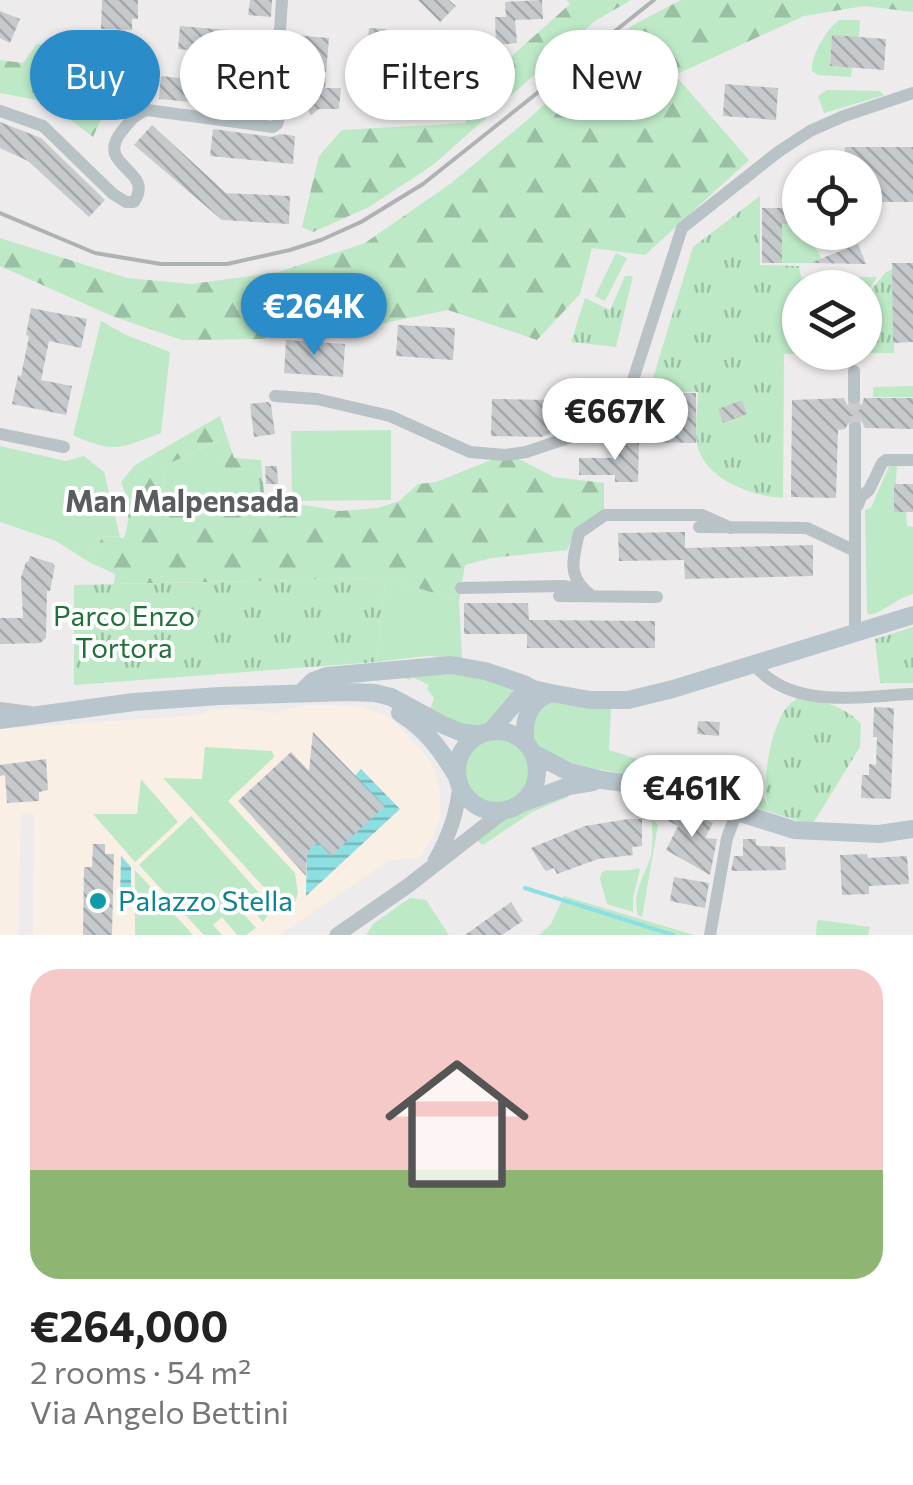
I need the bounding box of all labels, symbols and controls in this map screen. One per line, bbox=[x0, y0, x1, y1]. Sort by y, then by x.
chip: Buy bbox=[30, 30, 160, 120]
chip: Rent bbox=[180, 30, 325, 120]
chip: Filters bbox=[345, 30, 515, 120]
chip: New bbox=[535, 30, 678, 120]
map controls bbox=[782, 150, 882, 370]
button: locate bbox=[782, 150, 882, 250]
button: layers bbox=[782, 270, 882, 370]
pin: €264K bbox=[244, 273, 384, 358]
text: €264K bbox=[263, 285, 365, 325]
pin: €667K bbox=[545, 378, 685, 463]
text: €667K bbox=[564, 390, 666, 430]
district label: Man Malpensada bbox=[65, 481, 299, 518]
park label: Parco Enzo Tortora bbox=[53, 598, 195, 664]
pin: €461K bbox=[622, 755, 762, 840]
text: €461K bbox=[643, 767, 741, 807]
place label: Palazzo Stella bbox=[118, 883, 293, 917]
marker: Palazzo Stella bbox=[87, 890, 109, 912]
icon: home bbox=[367, 1034, 547, 1214]
text: €264,000 bbox=[30, 1299, 228, 1351]
text: 2 rooms · 54 m² bbox=[30, 1351, 251, 1391]
text: Via Angelo Bettini bbox=[30, 1391, 289, 1431]

